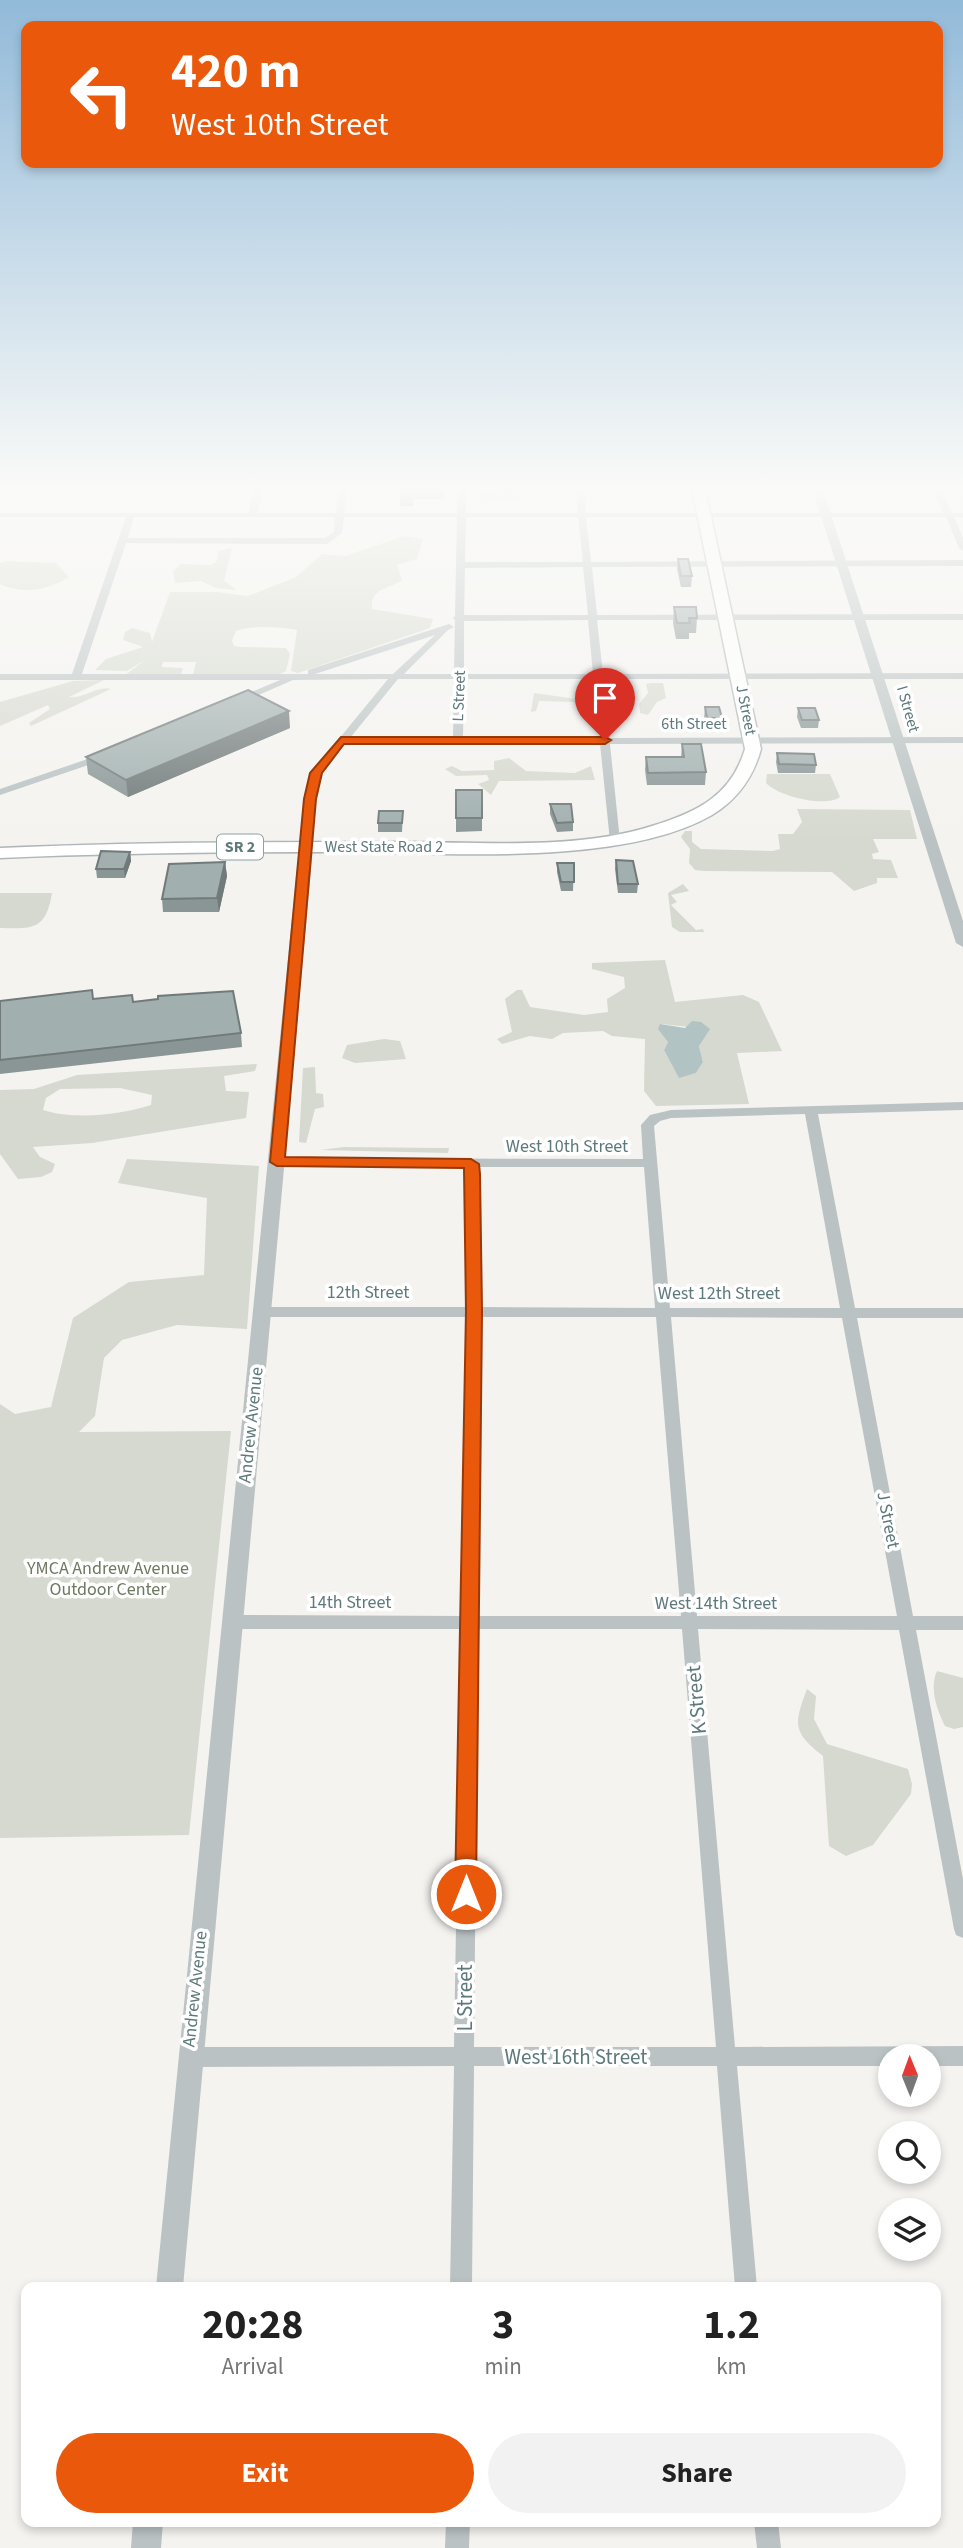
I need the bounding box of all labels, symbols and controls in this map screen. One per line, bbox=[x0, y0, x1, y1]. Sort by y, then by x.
text: 420 m bbox=[171, 37, 300, 107]
icon: left bbox=[56, 49, 147, 140]
text: West 10th Street bbox=[171, 102, 389, 148]
pin bbox=[575, 668, 635, 740]
street label: L Street bbox=[447, 670, 471, 722]
icon: arrive bbox=[586, 679, 624, 717]
street label: J Street bbox=[730, 683, 762, 738]
street label: I Street bbox=[891, 683, 925, 735]
street label: 6th Street bbox=[661, 713, 727, 735]
road number: SR 2 bbox=[217, 834, 263, 860]
street label: West State Road 2 bbox=[325, 836, 443, 858]
street label: West 10th Street bbox=[506, 1134, 628, 1159]
street label: 12th Street bbox=[327, 1280, 409, 1305]
street label: West 12th Street bbox=[658, 1281, 780, 1306]
street label: Andrew Avenue bbox=[232, 1366, 270, 1484]
street label: J Street bbox=[870, 1489, 906, 1551]
park label: YMCA Andrew Avenue Outdoor Center bbox=[26, 1556, 189, 1602]
street label: 14th Street bbox=[309, 1590, 391, 1615]
street label: West 14th Street bbox=[655, 1591, 777, 1616]
street label: K Street bbox=[678, 1664, 714, 1736]
position arrow bbox=[429, 1857, 503, 1931]
street label: Andrew Avenue bbox=[176, 1930, 214, 2048]
street label: L Street bbox=[450, 1964, 480, 2032]
street label: West 16th Street bbox=[505, 2042, 647, 2072]
north arrow bbox=[878, 2044, 942, 2107]
map controls bbox=[878, 2044, 941, 2261]
button: search bbox=[878, 2121, 941, 2184]
button: layers bbox=[878, 2198, 941, 2261]
text: 20:28 bbox=[202, 2295, 303, 2355]
text: 3 bbox=[492, 2295, 514, 2355]
text: 1.2 bbox=[703, 2295, 760, 2355]
text: Arrival bbox=[222, 2350, 284, 2383]
text: min bbox=[485, 2350, 522, 2383]
text: km bbox=[716, 2350, 747, 2383]
button: Exit bbox=[56, 2433, 474, 2513]
button: Share bbox=[488, 2433, 906, 2513]

